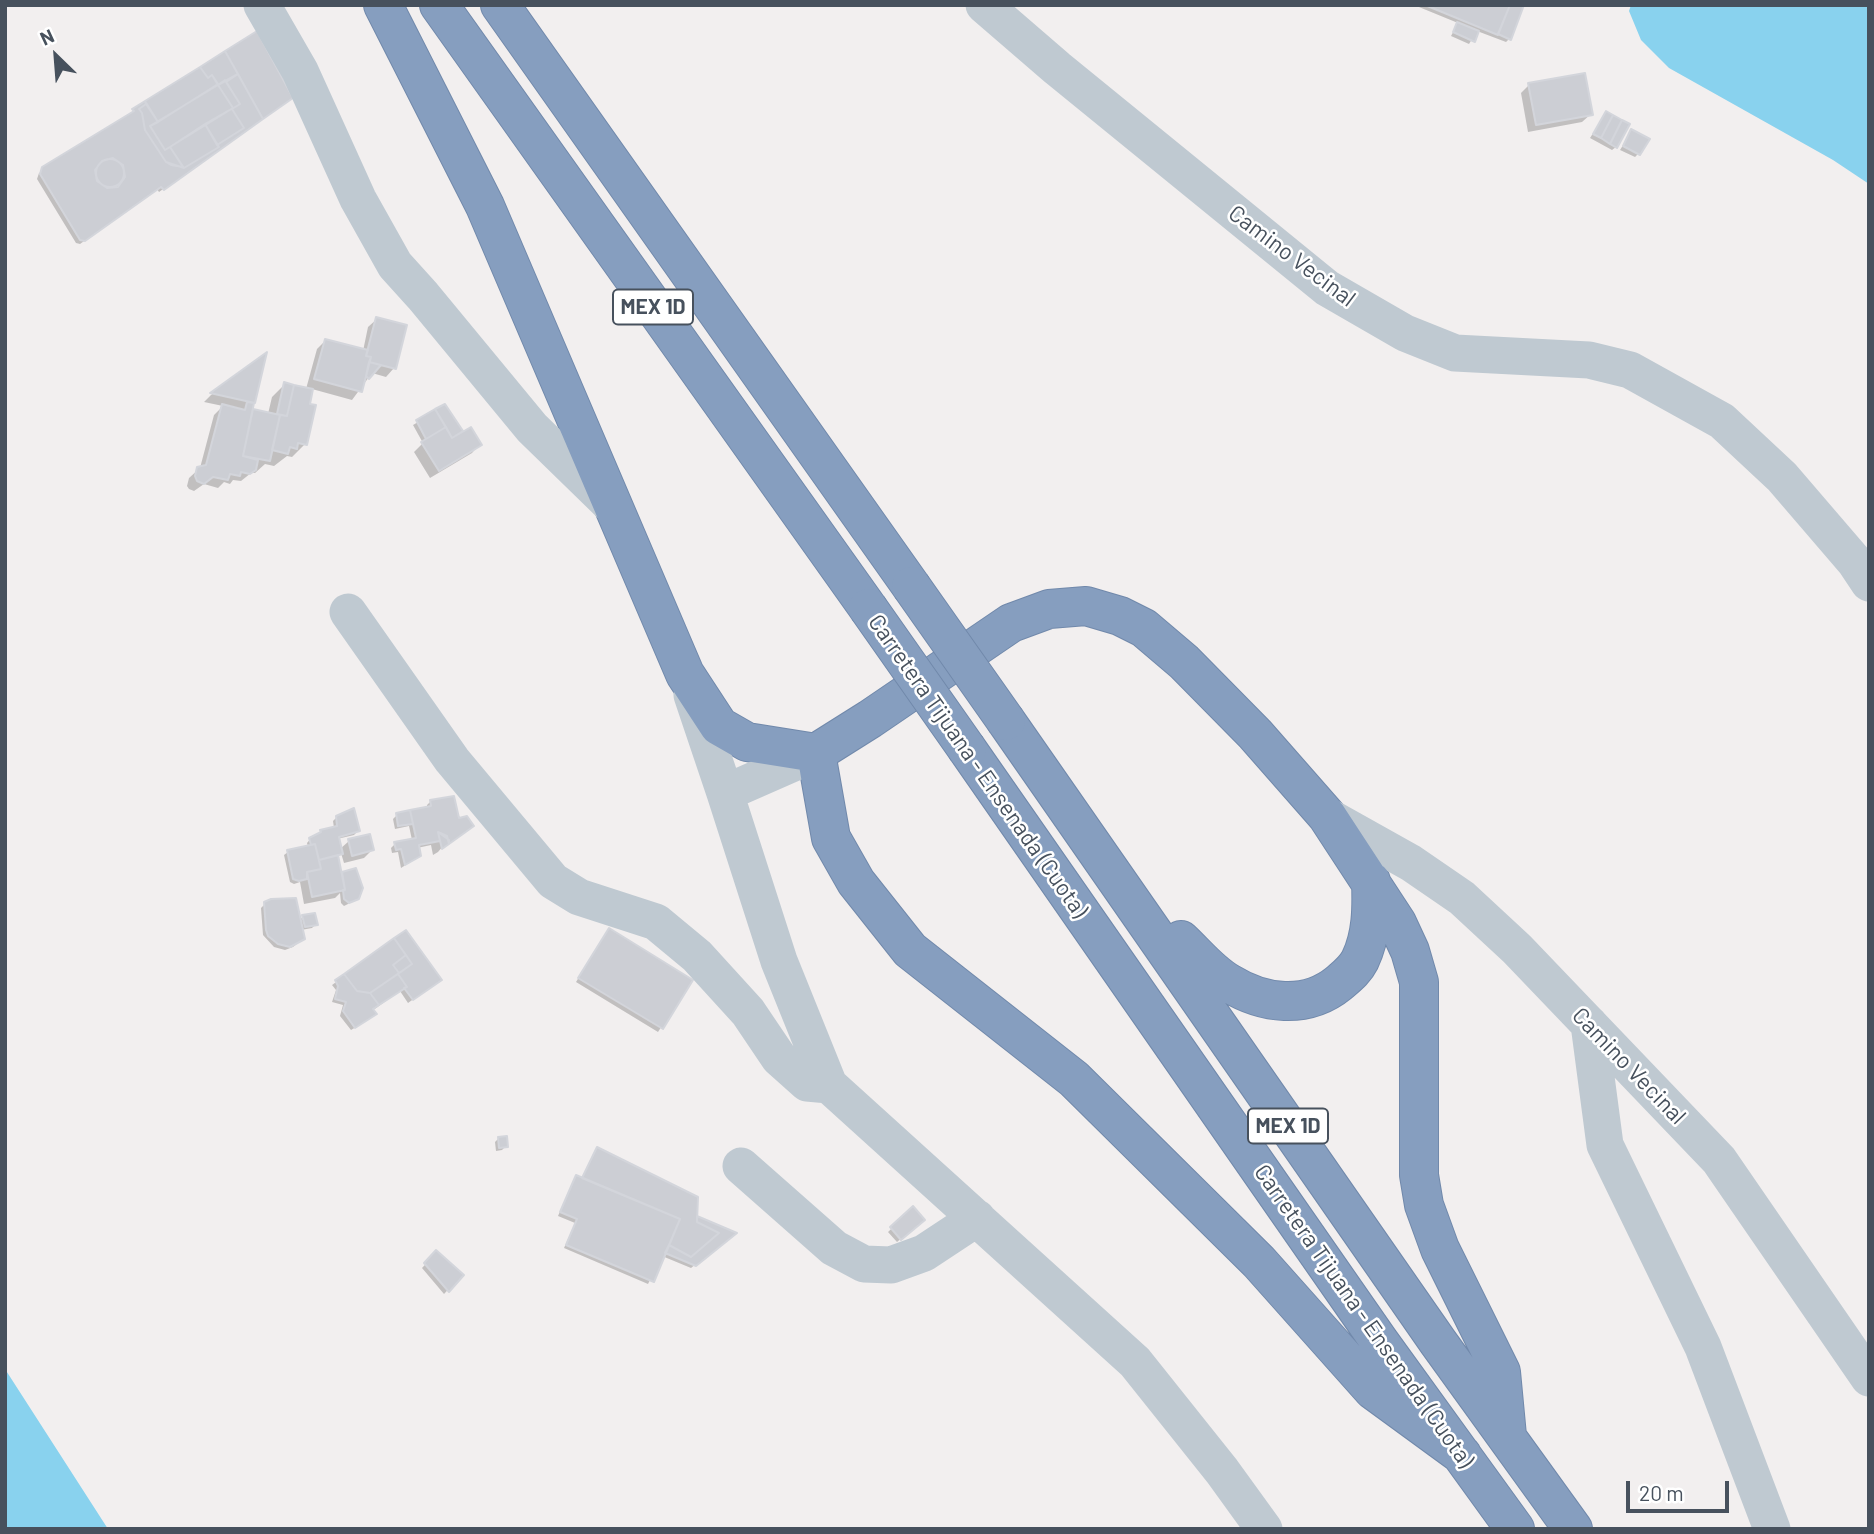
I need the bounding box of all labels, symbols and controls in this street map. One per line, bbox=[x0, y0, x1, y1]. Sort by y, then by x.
north arrow bbox=[21, 21, 91, 91]
text: N bbox=[36, 23, 57, 50]
street label: Camino Vecinal bbox=[1223, 199, 1361, 313]
road number: MEX 1D bbox=[613, 290, 693, 324]
street label: Carretera Tijuana - Ensenada (Cuota) bbox=[862, 609, 1094, 923]
street label: Camino Vecinal bbox=[1566, 1002, 1692, 1130]
road number: MEX 1D bbox=[1248, 1108, 1328, 1144]
street label: Carretera Tijuana - Ensenada (Cuota) bbox=[1248, 1159, 1480, 1473]
scale bar bbox=[1629, 1468, 1732, 1512]
text: 20 m bbox=[1639, 1480, 1684, 1505]

